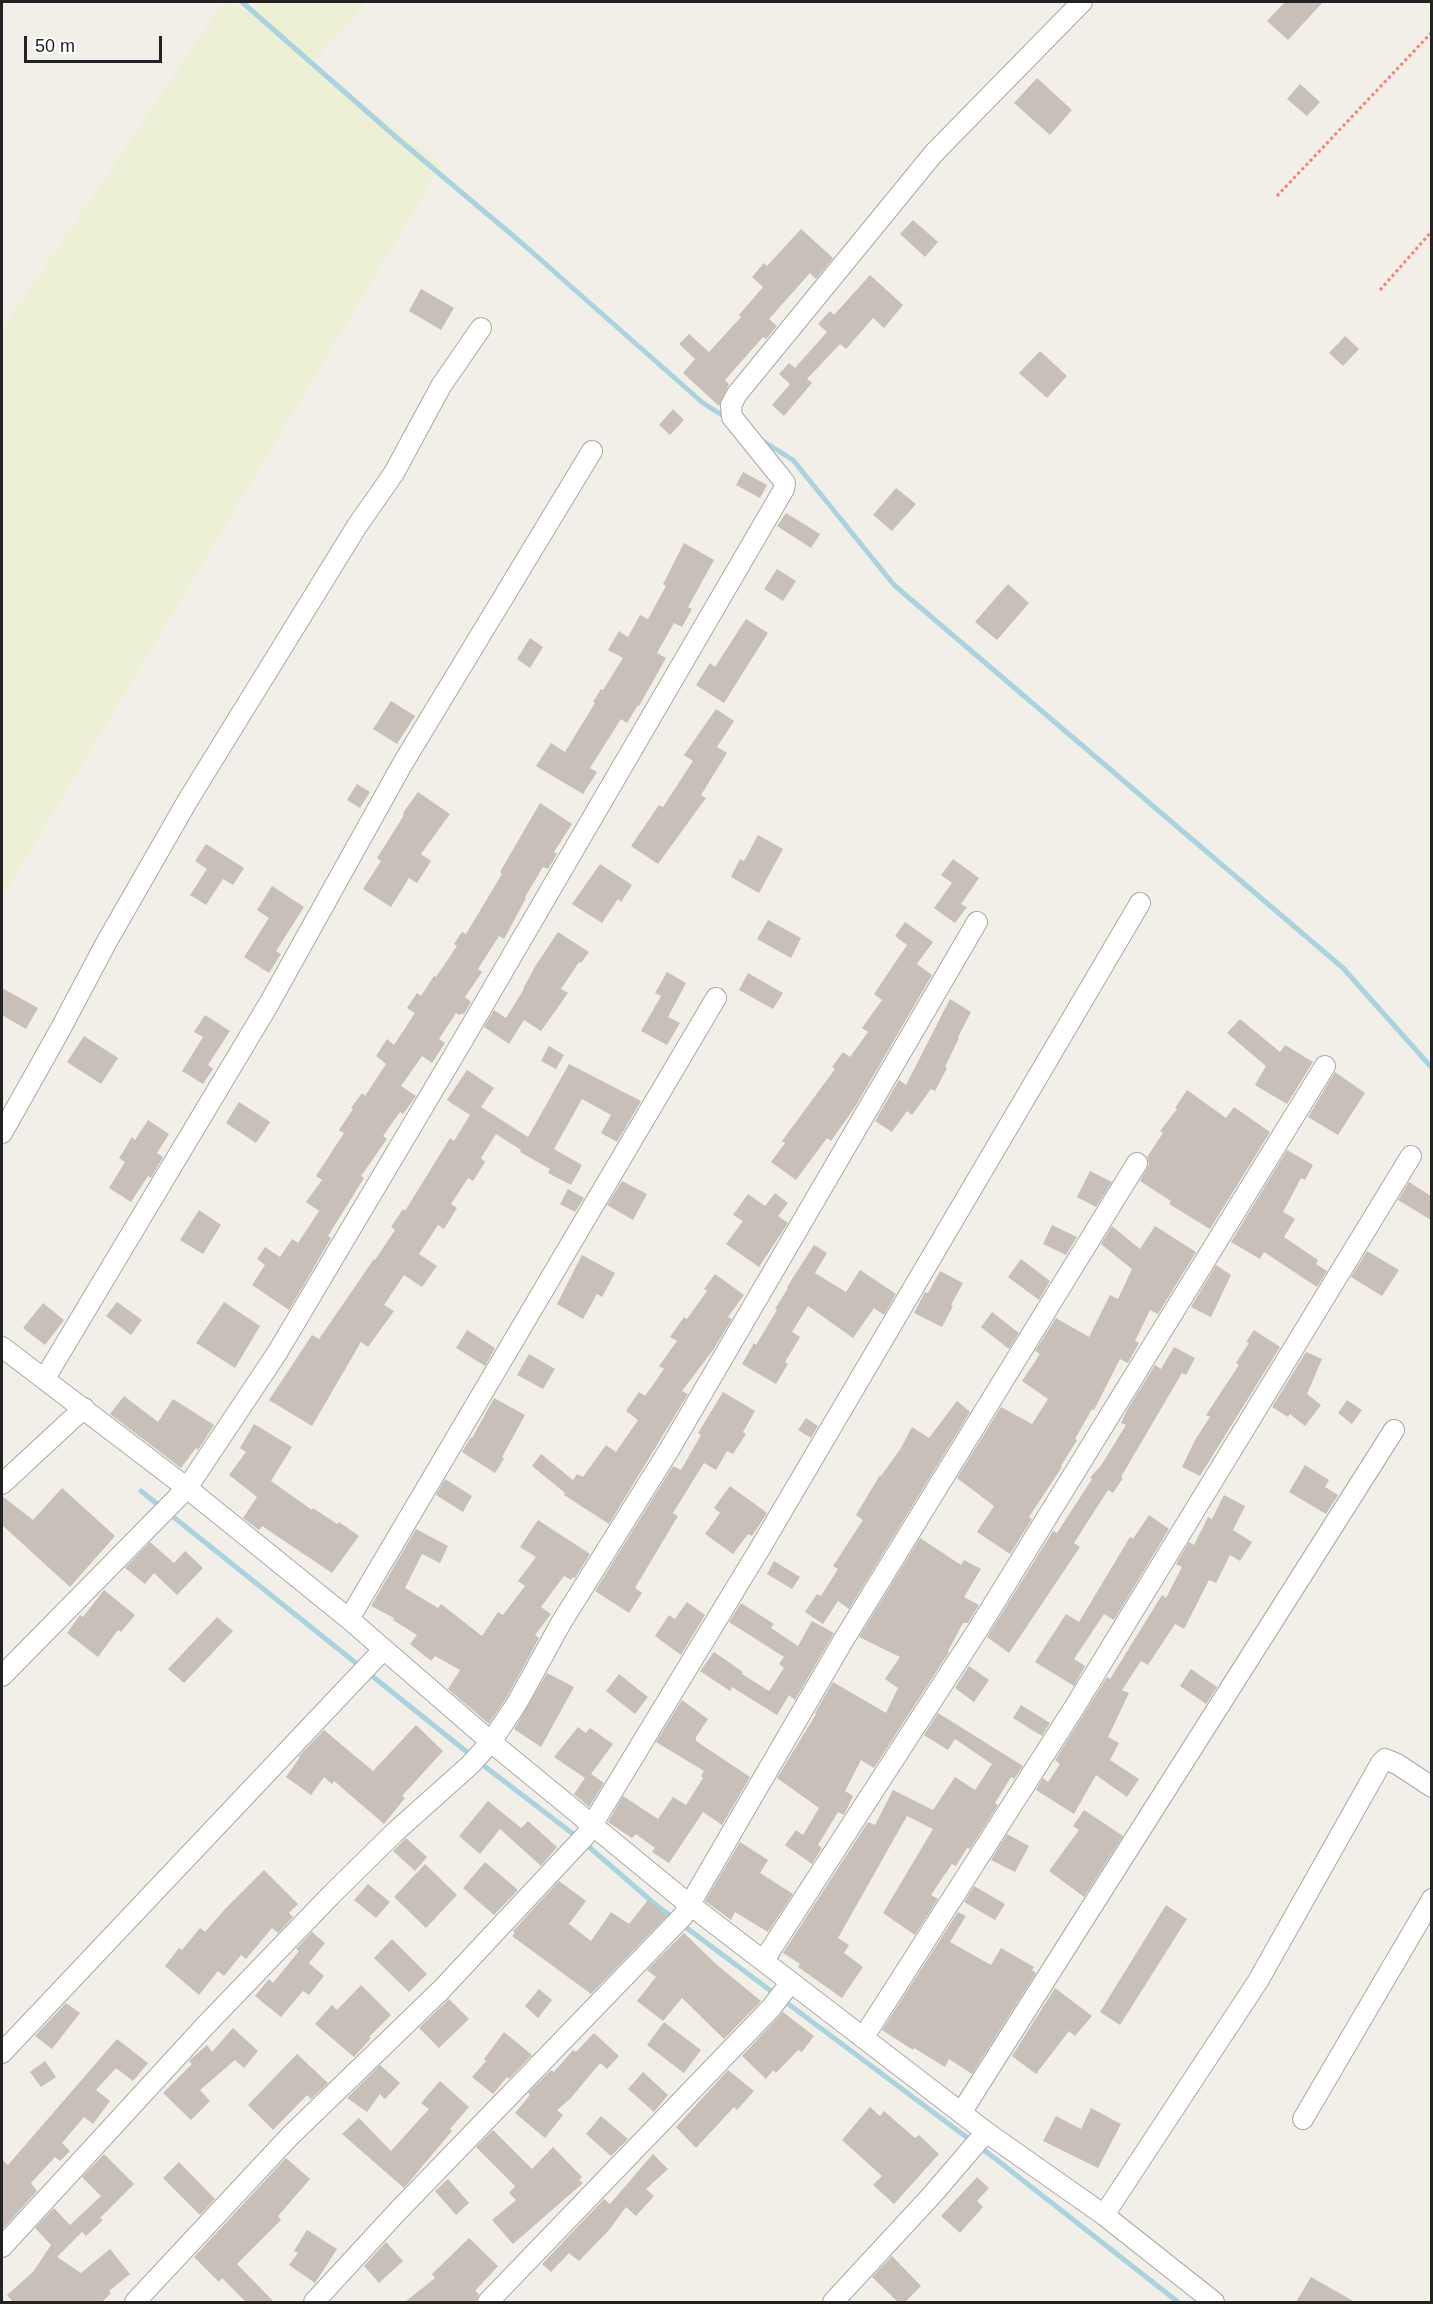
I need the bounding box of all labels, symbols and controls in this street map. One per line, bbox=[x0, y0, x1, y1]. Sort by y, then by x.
scale bar bbox=[27, 24, 165, 62]
text: 50 m bbox=[35, 36, 75, 56]

